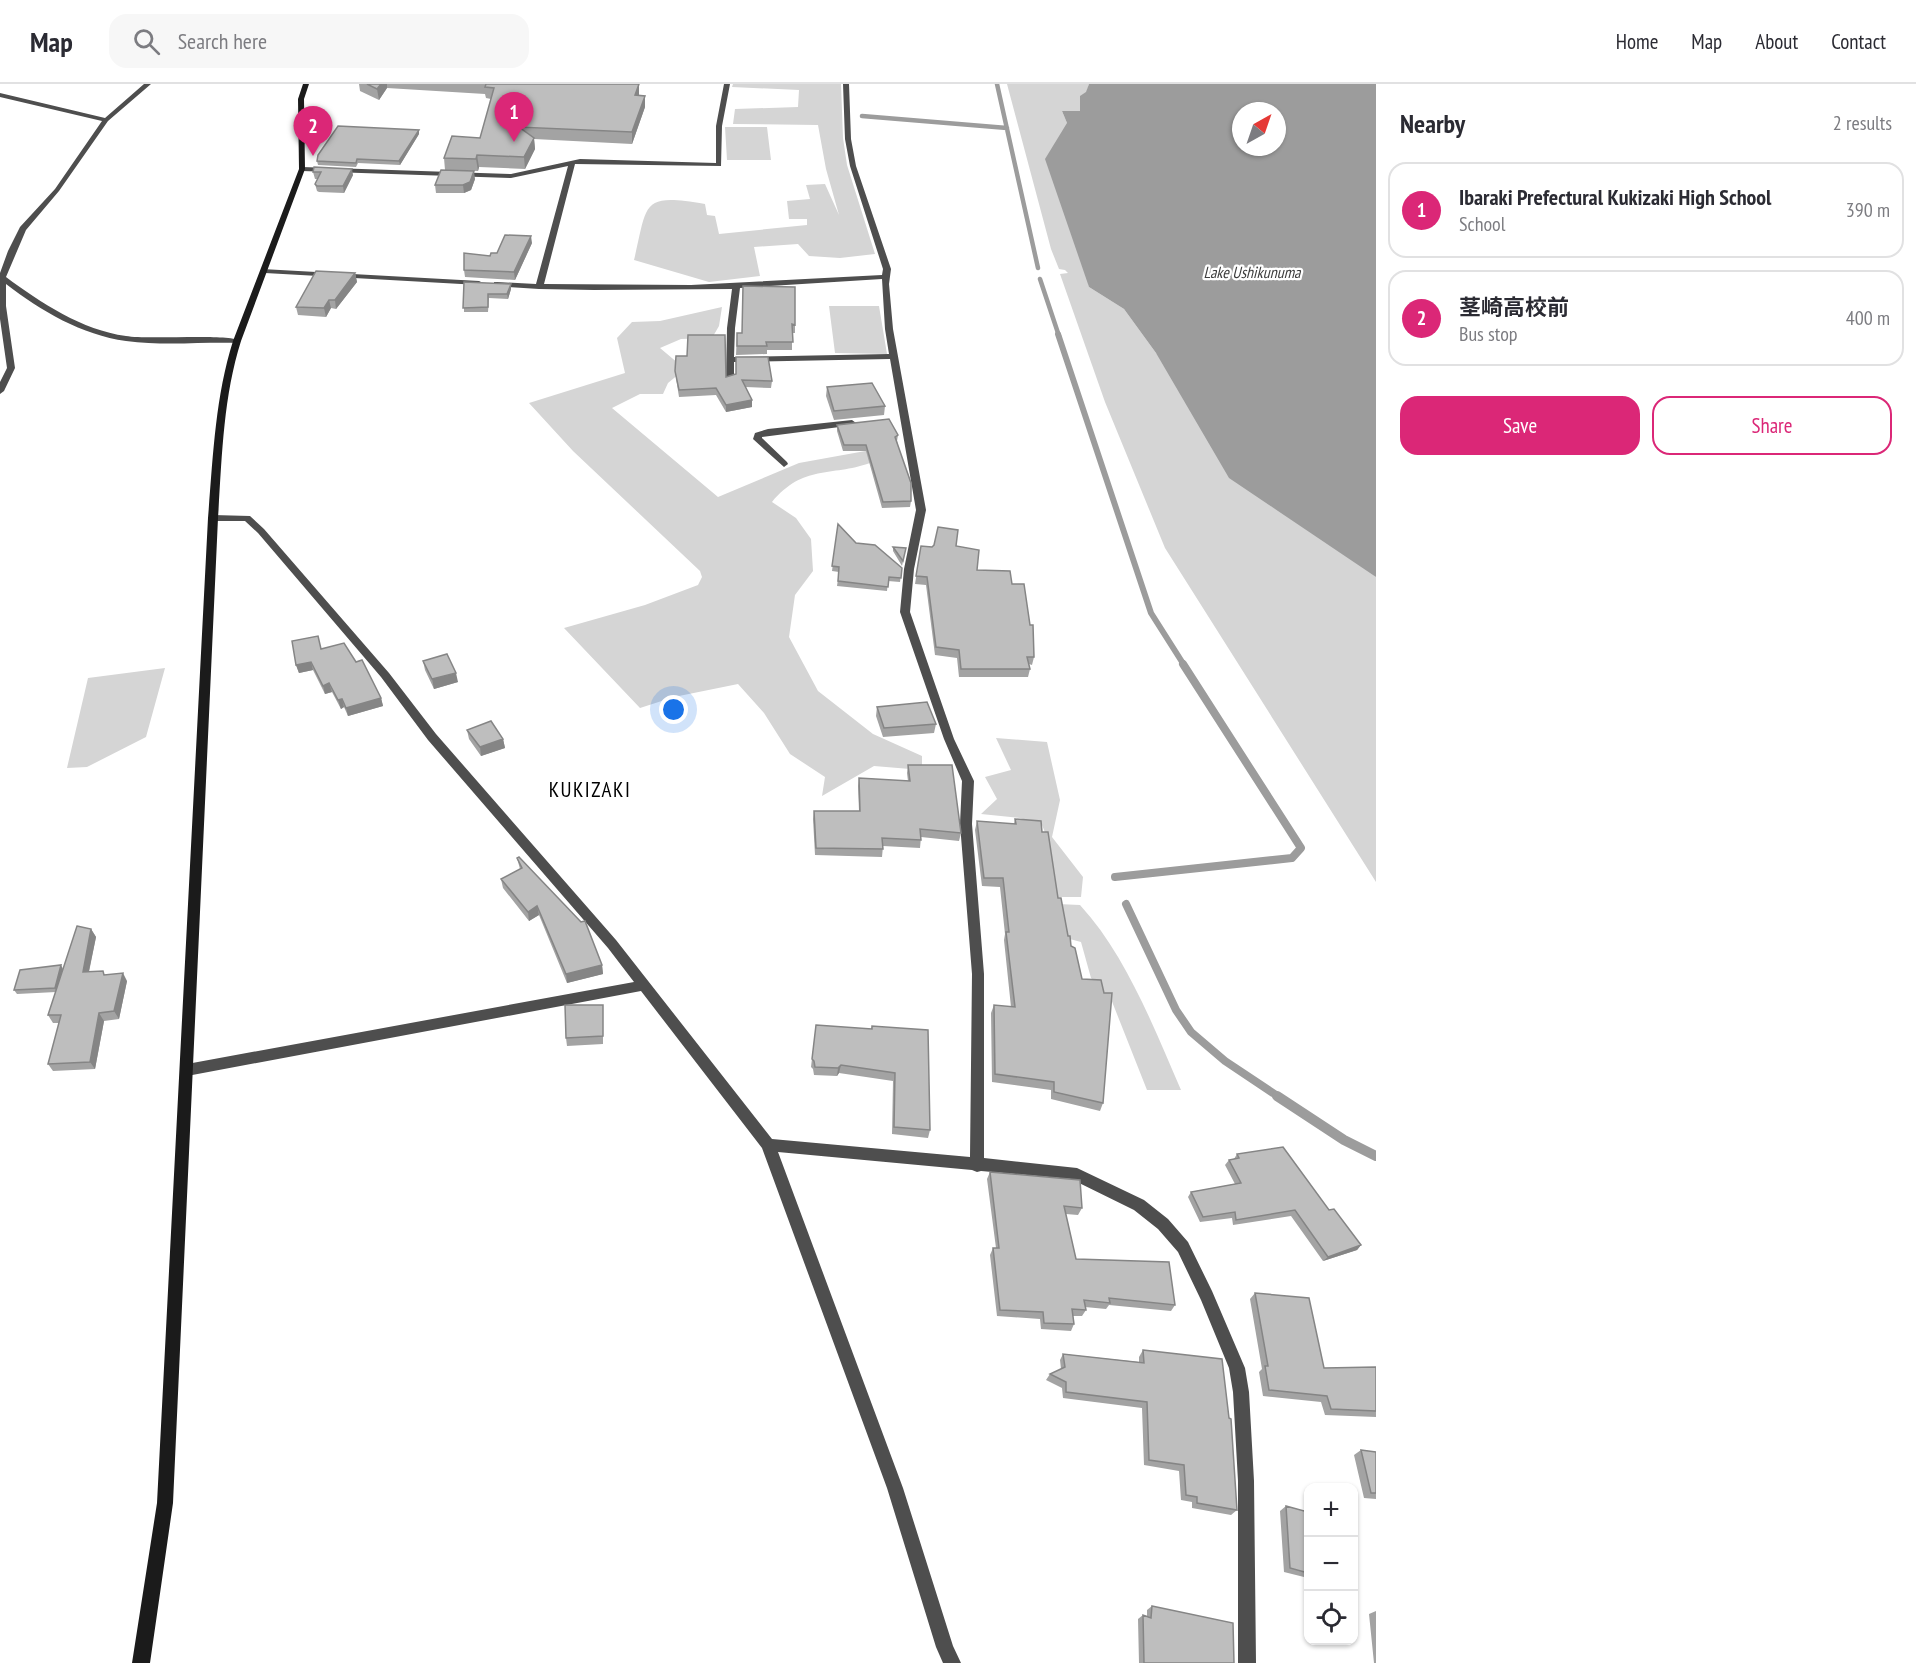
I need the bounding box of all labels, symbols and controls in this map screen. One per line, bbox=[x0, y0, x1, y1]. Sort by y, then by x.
search box bbox=[109, 14, 529, 68]
text: Map bbox=[30, 23, 73, 60]
icon: search bbox=[130, 25, 163, 58]
text: Search here bbox=[178, 27, 267, 55]
text: Home bbox=[1616, 28, 1658, 55]
text: Map bbox=[1691, 28, 1722, 55]
text: About bbox=[1755, 28, 1798, 55]
text: Contact bbox=[1831, 28, 1886, 55]
pin: 1 bbox=[494, 92, 534, 142]
north arrow bbox=[1232, 102, 1286, 156]
pin: 2 bbox=[294, 106, 332, 156]
text: Nearby bbox=[1400, 107, 1465, 140]
text: 2 results bbox=[1833, 110, 1892, 136]
text: Ibaraki Prefectural Kukizaki High School bbox=[1459, 183, 1771, 211]
text: 1 bbox=[1417, 197, 1426, 223]
text: 390 m bbox=[1846, 197, 1890, 223]
text: School bbox=[1459, 211, 1505, 237]
water label: Lake Ushikunuma bbox=[1203, 262, 1302, 282]
text: 茎崎高校前 bbox=[1459, 293, 1569, 321]
text: 2 bbox=[1417, 305, 1426, 331]
text: 400 m bbox=[1846, 305, 1890, 331]
text: Bus stop bbox=[1459, 321, 1518, 347]
button: Save bbox=[1400, 396, 1640, 455]
button: Share bbox=[1652, 396, 1892, 455]
your location bbox=[659, 695, 688, 724]
district label: KUKIZAKI bbox=[549, 776, 631, 803]
map controls bbox=[1304, 1483, 1358, 1645]
button: + bbox=[1304, 1483, 1358, 1537]
button: − bbox=[1304, 1537, 1358, 1591]
button: locate bbox=[1304, 1591, 1358, 1645]

